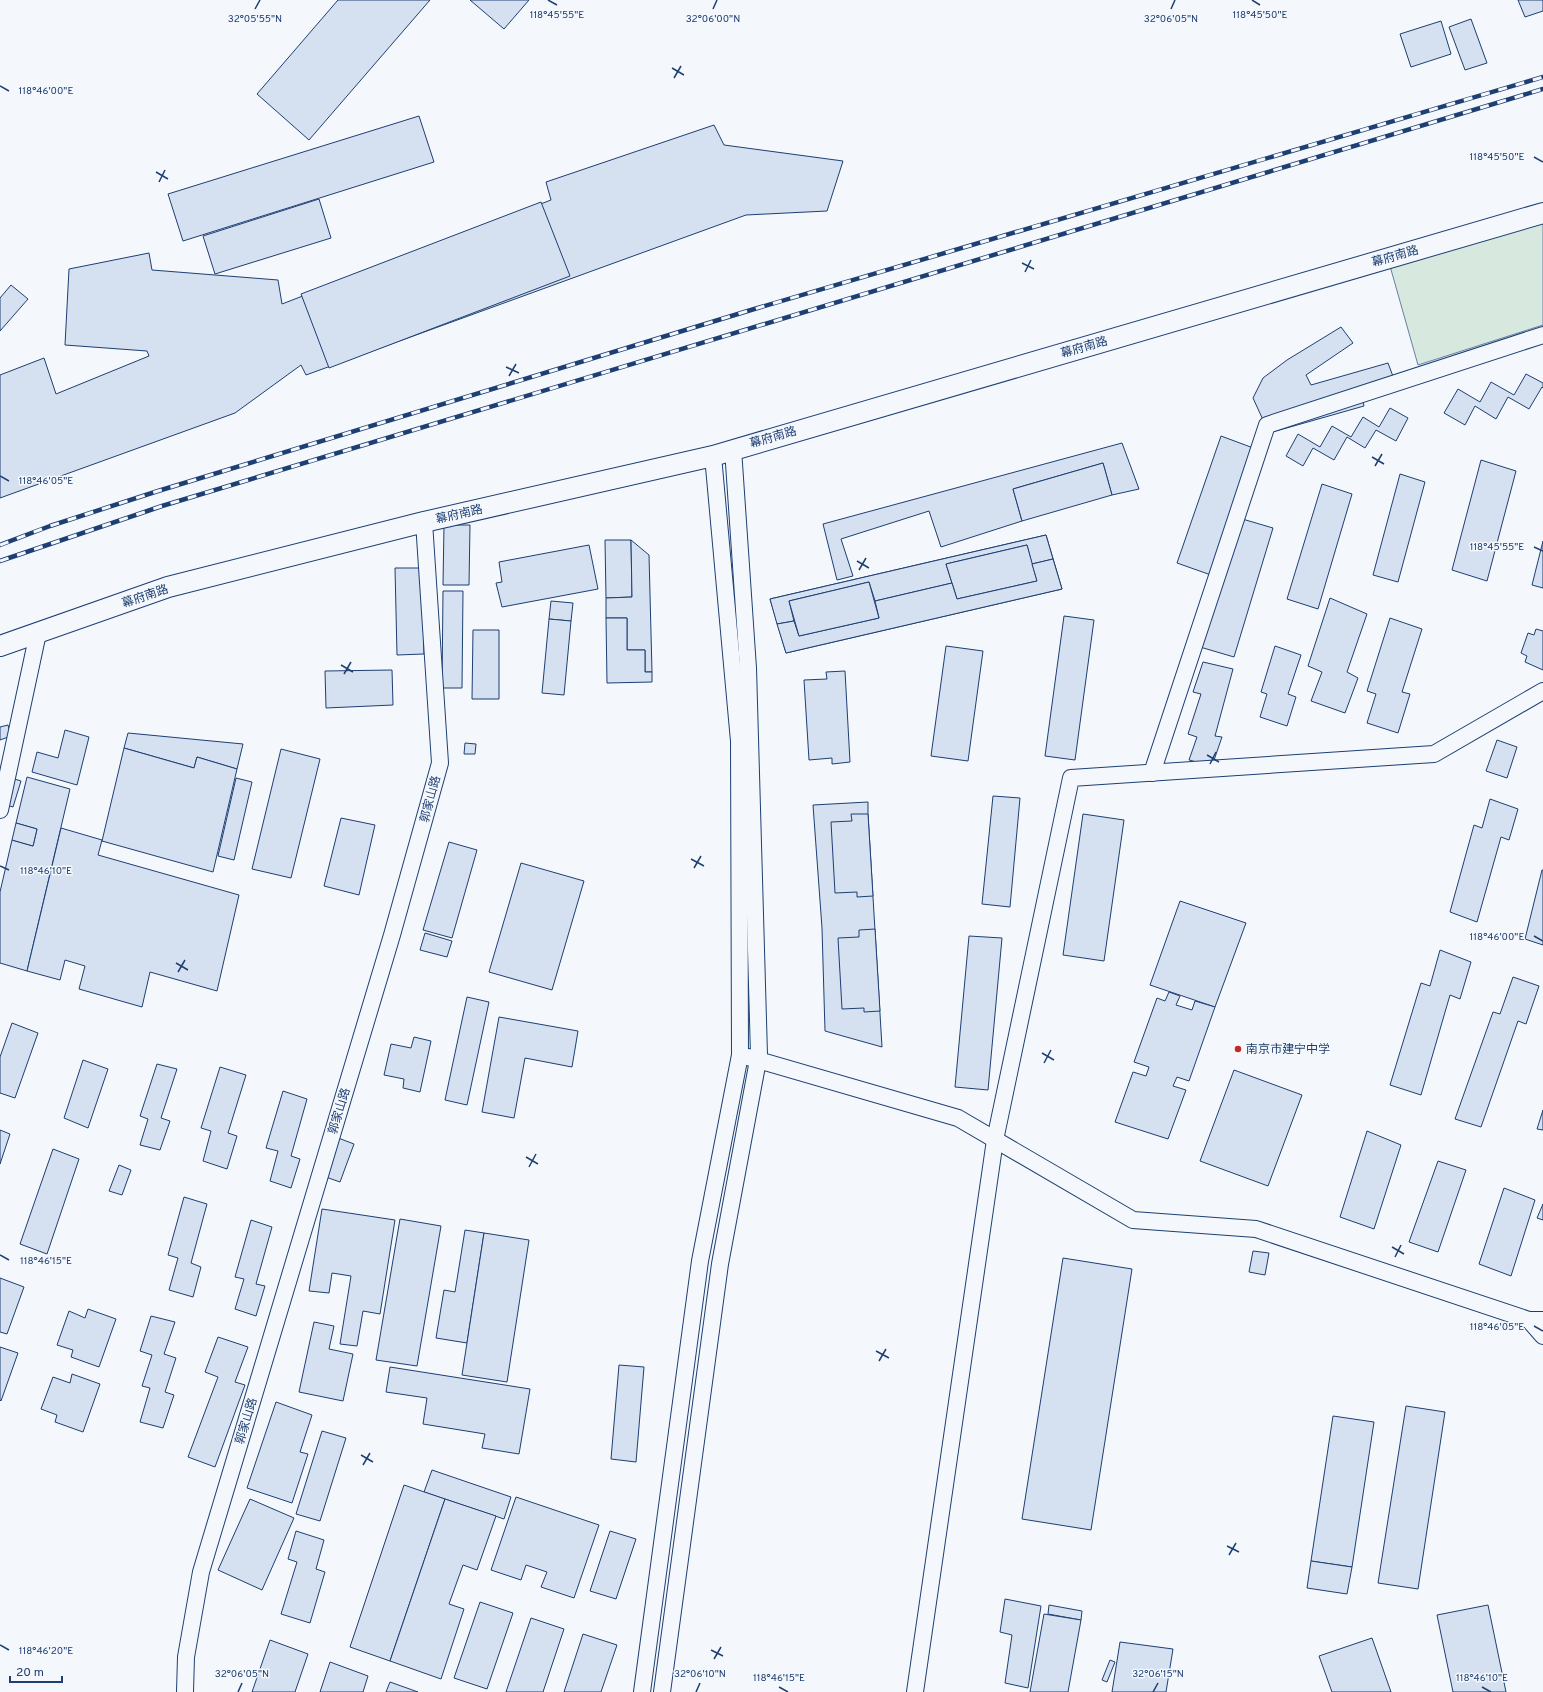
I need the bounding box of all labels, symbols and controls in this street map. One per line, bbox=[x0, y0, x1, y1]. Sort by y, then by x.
text: 118°45'55"E bbox=[530, 9, 584, 22]
text: 118°45'50"E bbox=[1233, 9, 1287, 22]
text: 32°05'55"N bbox=[228, 13, 282, 26]
text: 32°06'00"N bbox=[686, 13, 740, 26]
text: 32°06'05"N bbox=[1144, 13, 1198, 26]
text: 118°46'00"E bbox=[19, 85, 73, 98]
text: 118°45'50"E bbox=[1470, 151, 1524, 164]
street label: 幕府南路 bbox=[1370, 243, 1421, 271]
street label: 幕府南路 bbox=[1059, 334, 1110, 362]
street label: 幕府南路 bbox=[748, 424, 799, 452]
text: 118°46'05"E bbox=[19, 475, 73, 488]
street label: 幕府南路 bbox=[434, 502, 484, 528]
text: 118°45'55"E bbox=[1470, 541, 1524, 554]
street label: 幕府南路 bbox=[120, 582, 171, 612]
street label: 郭家山路 bbox=[417, 774, 445, 825]
text: 118°46'10"E bbox=[20, 865, 72, 878]
text: 118°46'00"E bbox=[1470, 931, 1524, 944]
place label: 南京市建宁中学 bbox=[1246, 1042, 1330, 1058]
marker: 南京市建宁中学 bbox=[1233, 1044, 1243, 1054]
street label: 郭家山路 bbox=[325, 1086, 355, 1137]
text: 118°46'15"E bbox=[20, 1255, 72, 1268]
text: 118°46'05"E bbox=[1470, 1321, 1524, 1334]
street label: 郭家山路 bbox=[232, 1396, 262, 1447]
text: 118°46'20"E bbox=[19, 1645, 73, 1658]
scale bar bbox=[10, 1658, 62, 1684]
text: 20 m bbox=[16, 1665, 44, 1681]
text: 32°06'05"N bbox=[215, 1668, 269, 1681]
text: 32°06'10"N bbox=[674, 1668, 726, 1681]
text: 32°06'15"N bbox=[1132, 1668, 1184, 1681]
text: 118°46'15"E bbox=[753, 1672, 805, 1685]
text: 118°46'10"E bbox=[1456, 1672, 1508, 1685]

